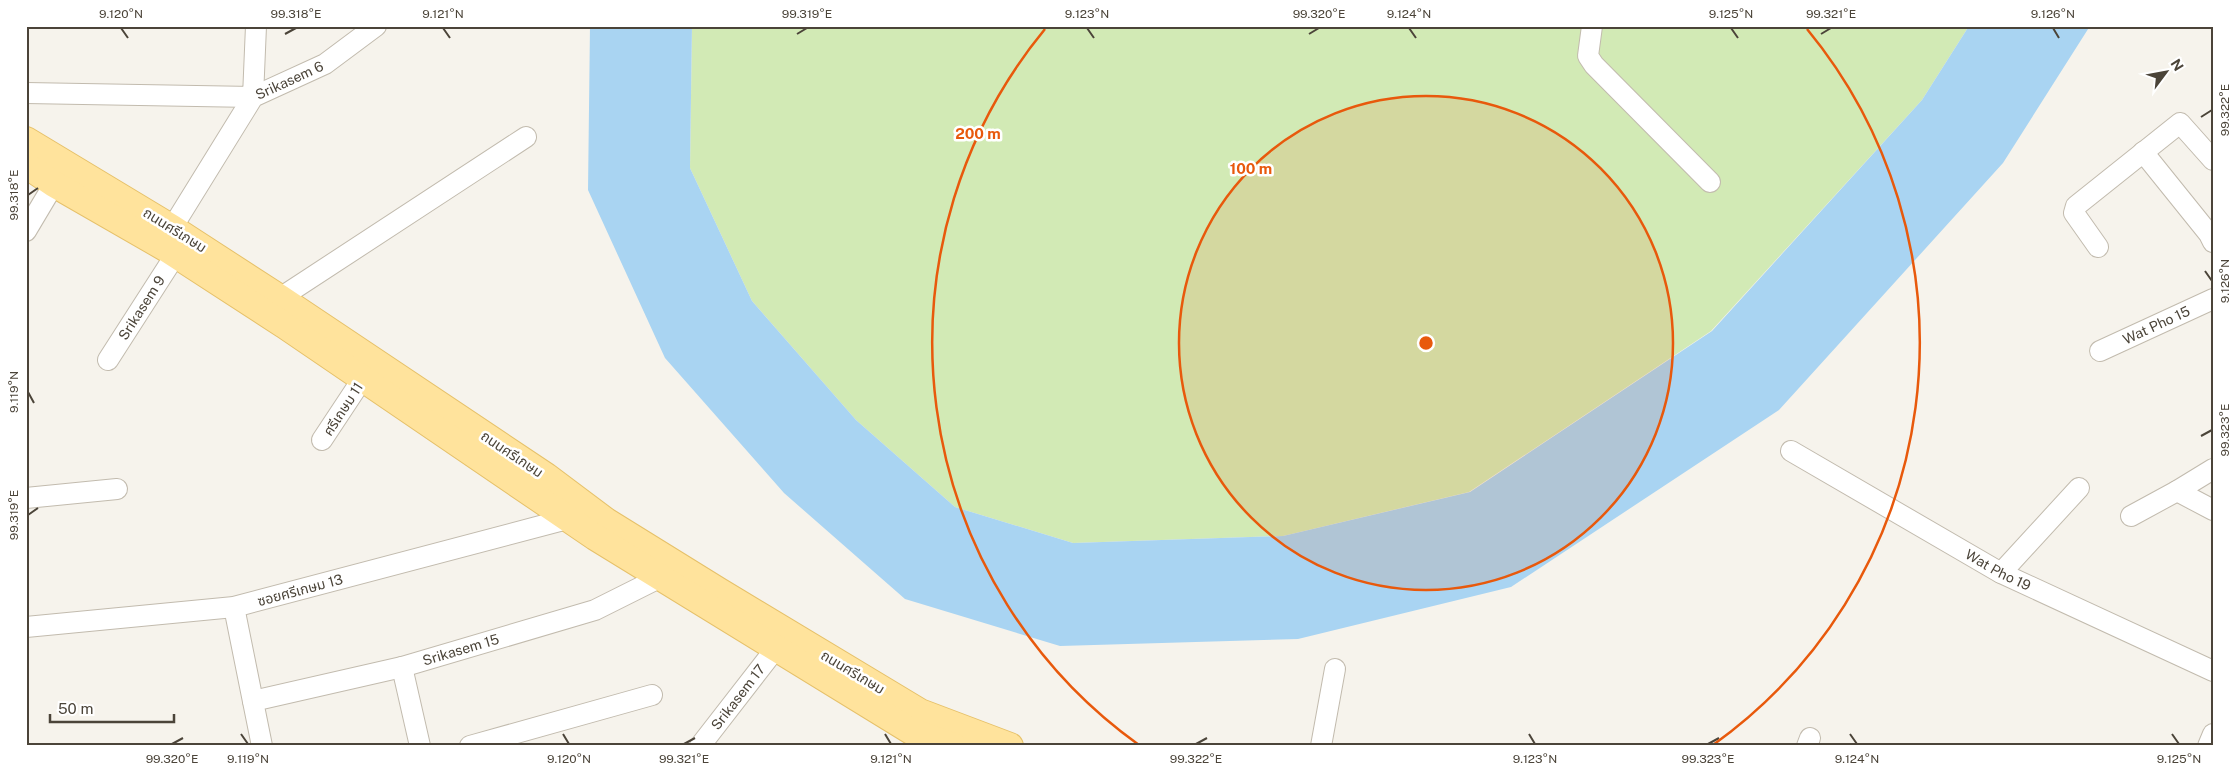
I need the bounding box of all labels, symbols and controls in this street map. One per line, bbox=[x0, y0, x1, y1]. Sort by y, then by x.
text: 9.120°N bbox=[99, 7, 143, 21]
text: 99.318°E bbox=[271, 7, 321, 21]
text: 9.121°N bbox=[422, 7, 464, 21]
text: 99.319°E bbox=[782, 7, 832, 21]
text: 9.123°N bbox=[1065, 7, 1109, 21]
text: 99.320°E bbox=[1293, 7, 1345, 21]
text: 9.124°N bbox=[1387, 7, 1431, 21]
text: 9.125°N bbox=[1709, 7, 1753, 21]
text: 99.321°E bbox=[1806, 7, 1856, 21]
text: 9.126°N bbox=[2031, 7, 2075, 21]
north arrow bbox=[2142, 48, 2192, 98]
text: N bbox=[2167, 56, 2187, 74]
street label: Srikasem 6 bbox=[253, 58, 326, 103]
text: 99.322°E bbox=[2218, 84, 2232, 136]
text: 200 m bbox=[955, 125, 1001, 142]
text: 100 m bbox=[1230, 160, 1272, 177]
text: 99.318°E bbox=[7, 170, 21, 220]
street label: ถนนศรีเกษม bbox=[141, 204, 209, 256]
text: 9.126°N bbox=[2218, 259, 2232, 303]
street label: Srikasem 9 bbox=[115, 273, 168, 343]
street label: Wat Pho 15 bbox=[2120, 303, 2192, 347]
centre of rings bbox=[1417, 334, 1435, 352]
text: 9.119°N bbox=[7, 371, 21, 413]
street label: ศรีเกษม 11 bbox=[320, 379, 366, 439]
text: 99.323°E bbox=[2218, 404, 2232, 456]
street label: ถนนศรีเกษม bbox=[478, 427, 546, 481]
text: 99.319°E bbox=[7, 490, 21, 540]
street label: Wat Pho 19 bbox=[1963, 546, 2034, 594]
street label: ซอยศรีเกษม 13 bbox=[256, 571, 345, 609]
street label: Srikasem 15 bbox=[420, 631, 501, 669]
street label: ถนนศรีเกษม bbox=[818, 647, 888, 697]
street label: Srikasem 17 bbox=[708, 661, 768, 733]
scale bar bbox=[50, 692, 174, 724]
text: 50 m bbox=[58, 700, 93, 717]
text: 99.320°E bbox=[146, 752, 198, 766]
text: 9.119°N bbox=[227, 752, 269, 766]
text: 9.120°N bbox=[547, 752, 591, 766]
text: 99.321°E bbox=[659, 752, 709, 766]
text: 9.121°N bbox=[870, 752, 912, 766]
text: 99.322°E bbox=[1170, 752, 1222, 766]
text: 9.123°N bbox=[1513, 752, 1557, 766]
text: 99.323°E bbox=[1682, 752, 1734, 766]
text: 9.124°N bbox=[1835, 752, 1879, 766]
text: 9.125°N bbox=[2157, 752, 2201, 766]

